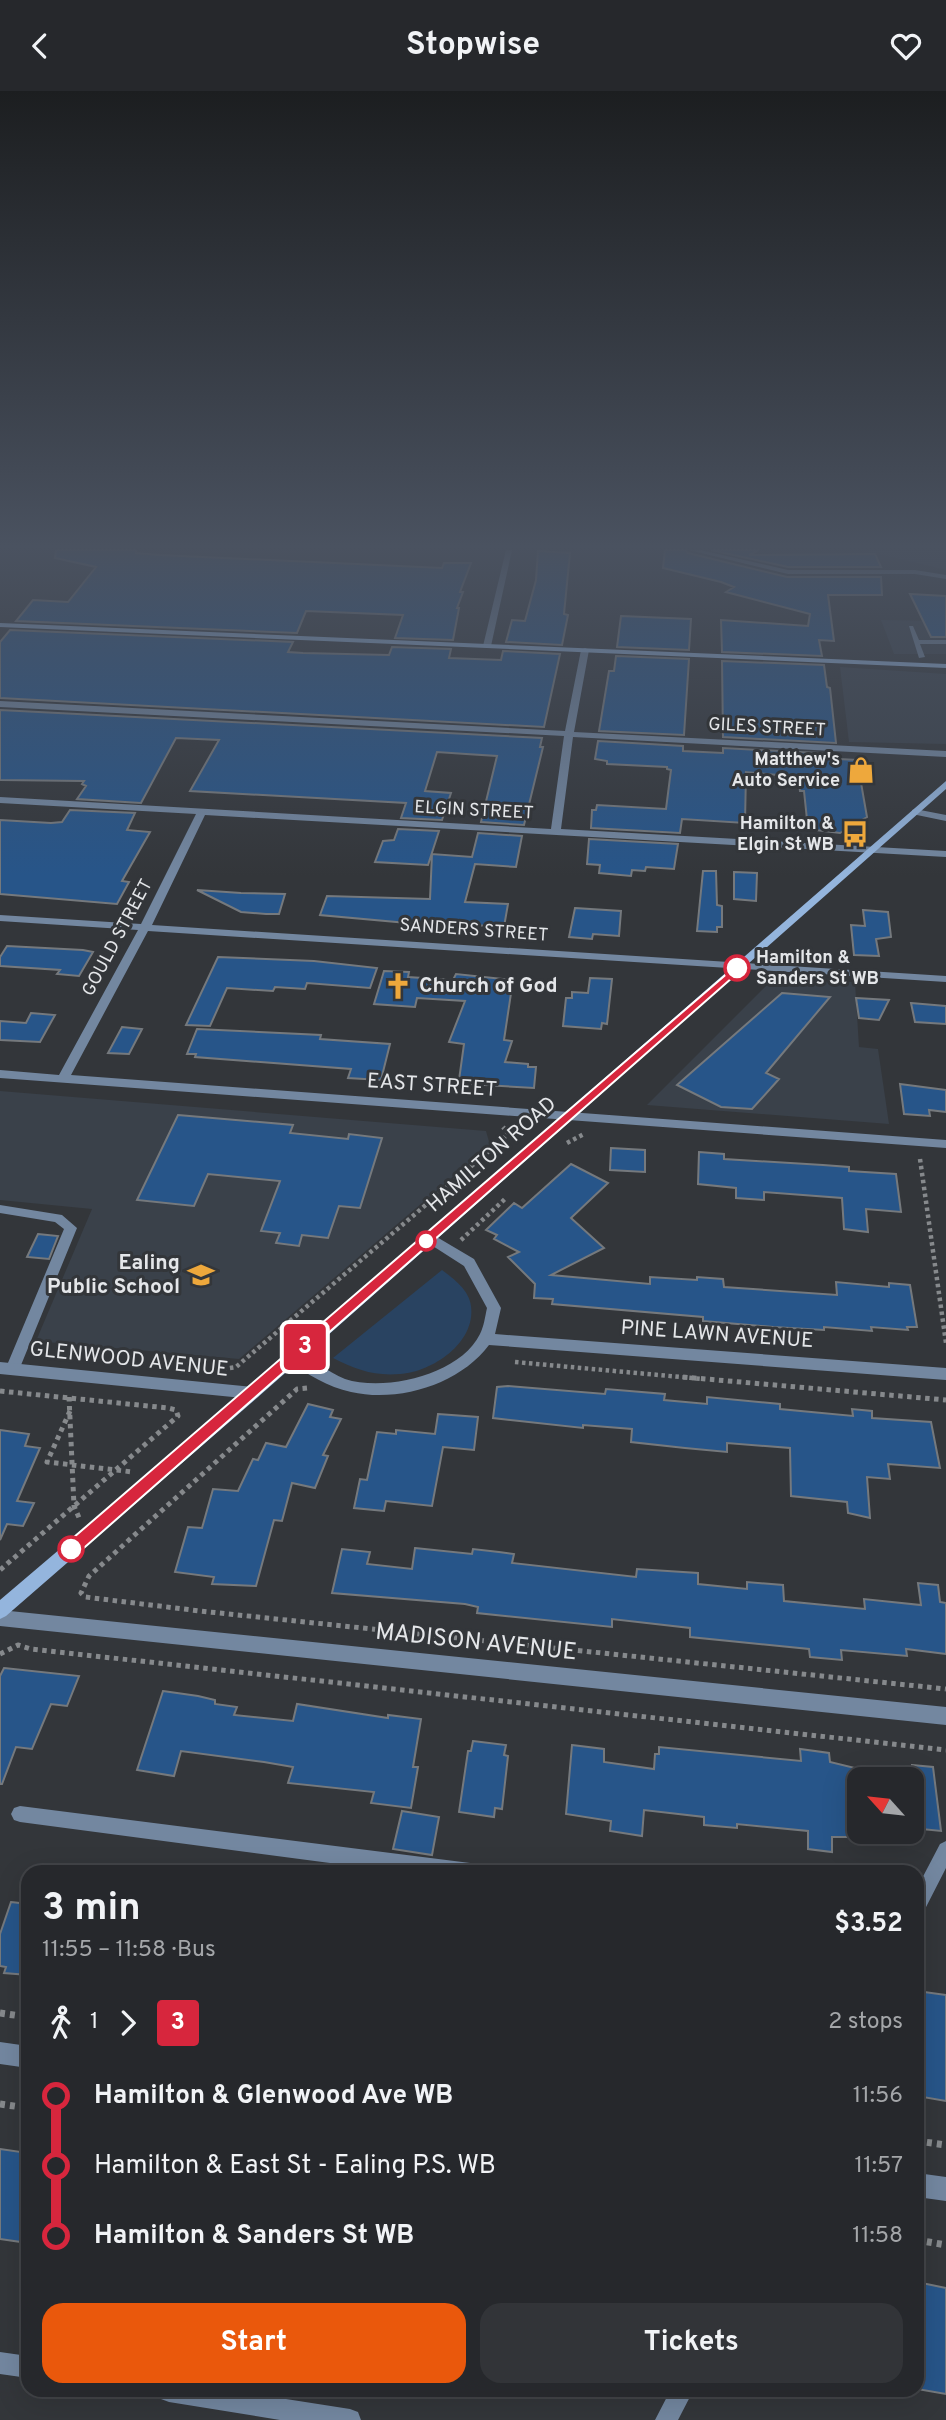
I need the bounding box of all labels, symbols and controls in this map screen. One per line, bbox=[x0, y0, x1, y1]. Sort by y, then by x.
text: Stopwise bbox=[406, 26, 540, 66]
icon: back bbox=[21, 27, 59, 65]
icon: heart bbox=[887, 27, 925, 65]
street label: GILES STREET bbox=[708, 713, 826, 743]
place label: Matthew's Auto Service bbox=[731, 749, 840, 793]
shop icon: Matthew's Auto Service bbox=[846, 755, 876, 785]
street label: ELGIN STREET bbox=[414, 796, 534, 826]
place label: Hamilton & Elgin St WB bbox=[737, 813, 834, 857]
bus stop icon: Hamilton & Elgin St WB bbox=[840, 819, 870, 849]
street label: GOULD STREET bbox=[78, 876, 158, 1000]
street label: SANDERS STREET bbox=[399, 914, 549, 948]
place label: Hamilton & Sanders St WB bbox=[756, 947, 879, 991]
marker: Hamilton & Sanders St WB bbox=[724, 955, 750, 981]
church icon: Church of God bbox=[383, 971, 413, 1001]
place label: Church of God bbox=[419, 973, 558, 1000]
street label: EAST STREET bbox=[366, 1068, 498, 1104]
street label: HAMILTON ROAD bbox=[421, 1091, 563, 1219]
unlabelled marker bbox=[416, 1231, 436, 1251]
place label: Ealing Public School bbox=[47, 1250, 180, 1301]
school or university icon: Ealing Public School bbox=[186, 1260, 216, 1290]
street label: PINE LAWN AVENUE bbox=[620, 1315, 814, 1355]
line badge: 3 bbox=[282, 1324, 328, 1370]
text: 3 bbox=[298, 1332, 312, 1362]
street label: GLENWOOD AVENUE bbox=[28, 1336, 230, 1384]
unlabelled marker bbox=[58, 1536, 84, 1562]
street label: MADISON AVENUE bbox=[374, 1617, 578, 1669]
north arrow bbox=[847, 1767, 924, 1845]
map controls bbox=[847, 1767, 924, 1844]
text: 3 min bbox=[42, 1885, 141, 1934]
text: $3.52 bbox=[834, 1908, 903, 1941]
text: 11:55 – 11:58 · Bus bbox=[42, 1936, 216, 1965]
icon: walk bbox=[42, 2004, 80, 2042]
icon: forward bbox=[109, 2004, 147, 2042]
text: 1 bbox=[90, 2008, 99, 2037]
text: 3 bbox=[171, 2008, 185, 2038]
text: 2 stops bbox=[828, 2008, 903, 2037]
text: Hamilton & Glenwood Ave WB bbox=[94, 2080, 453, 2113]
text: 11:56 bbox=[853, 2082, 903, 2111]
text: Hamilton & East St - Ealing P.S. WB bbox=[94, 2150, 496, 2183]
text: 11:57 bbox=[855, 2152, 903, 2181]
text: Hamilton & Sanders St WB bbox=[94, 2220, 414, 2253]
text: 11:58 bbox=[852, 2222, 903, 2251]
button: Start bbox=[42, 2303, 466, 2383]
button: Tickets bbox=[480, 2303, 903, 2383]

